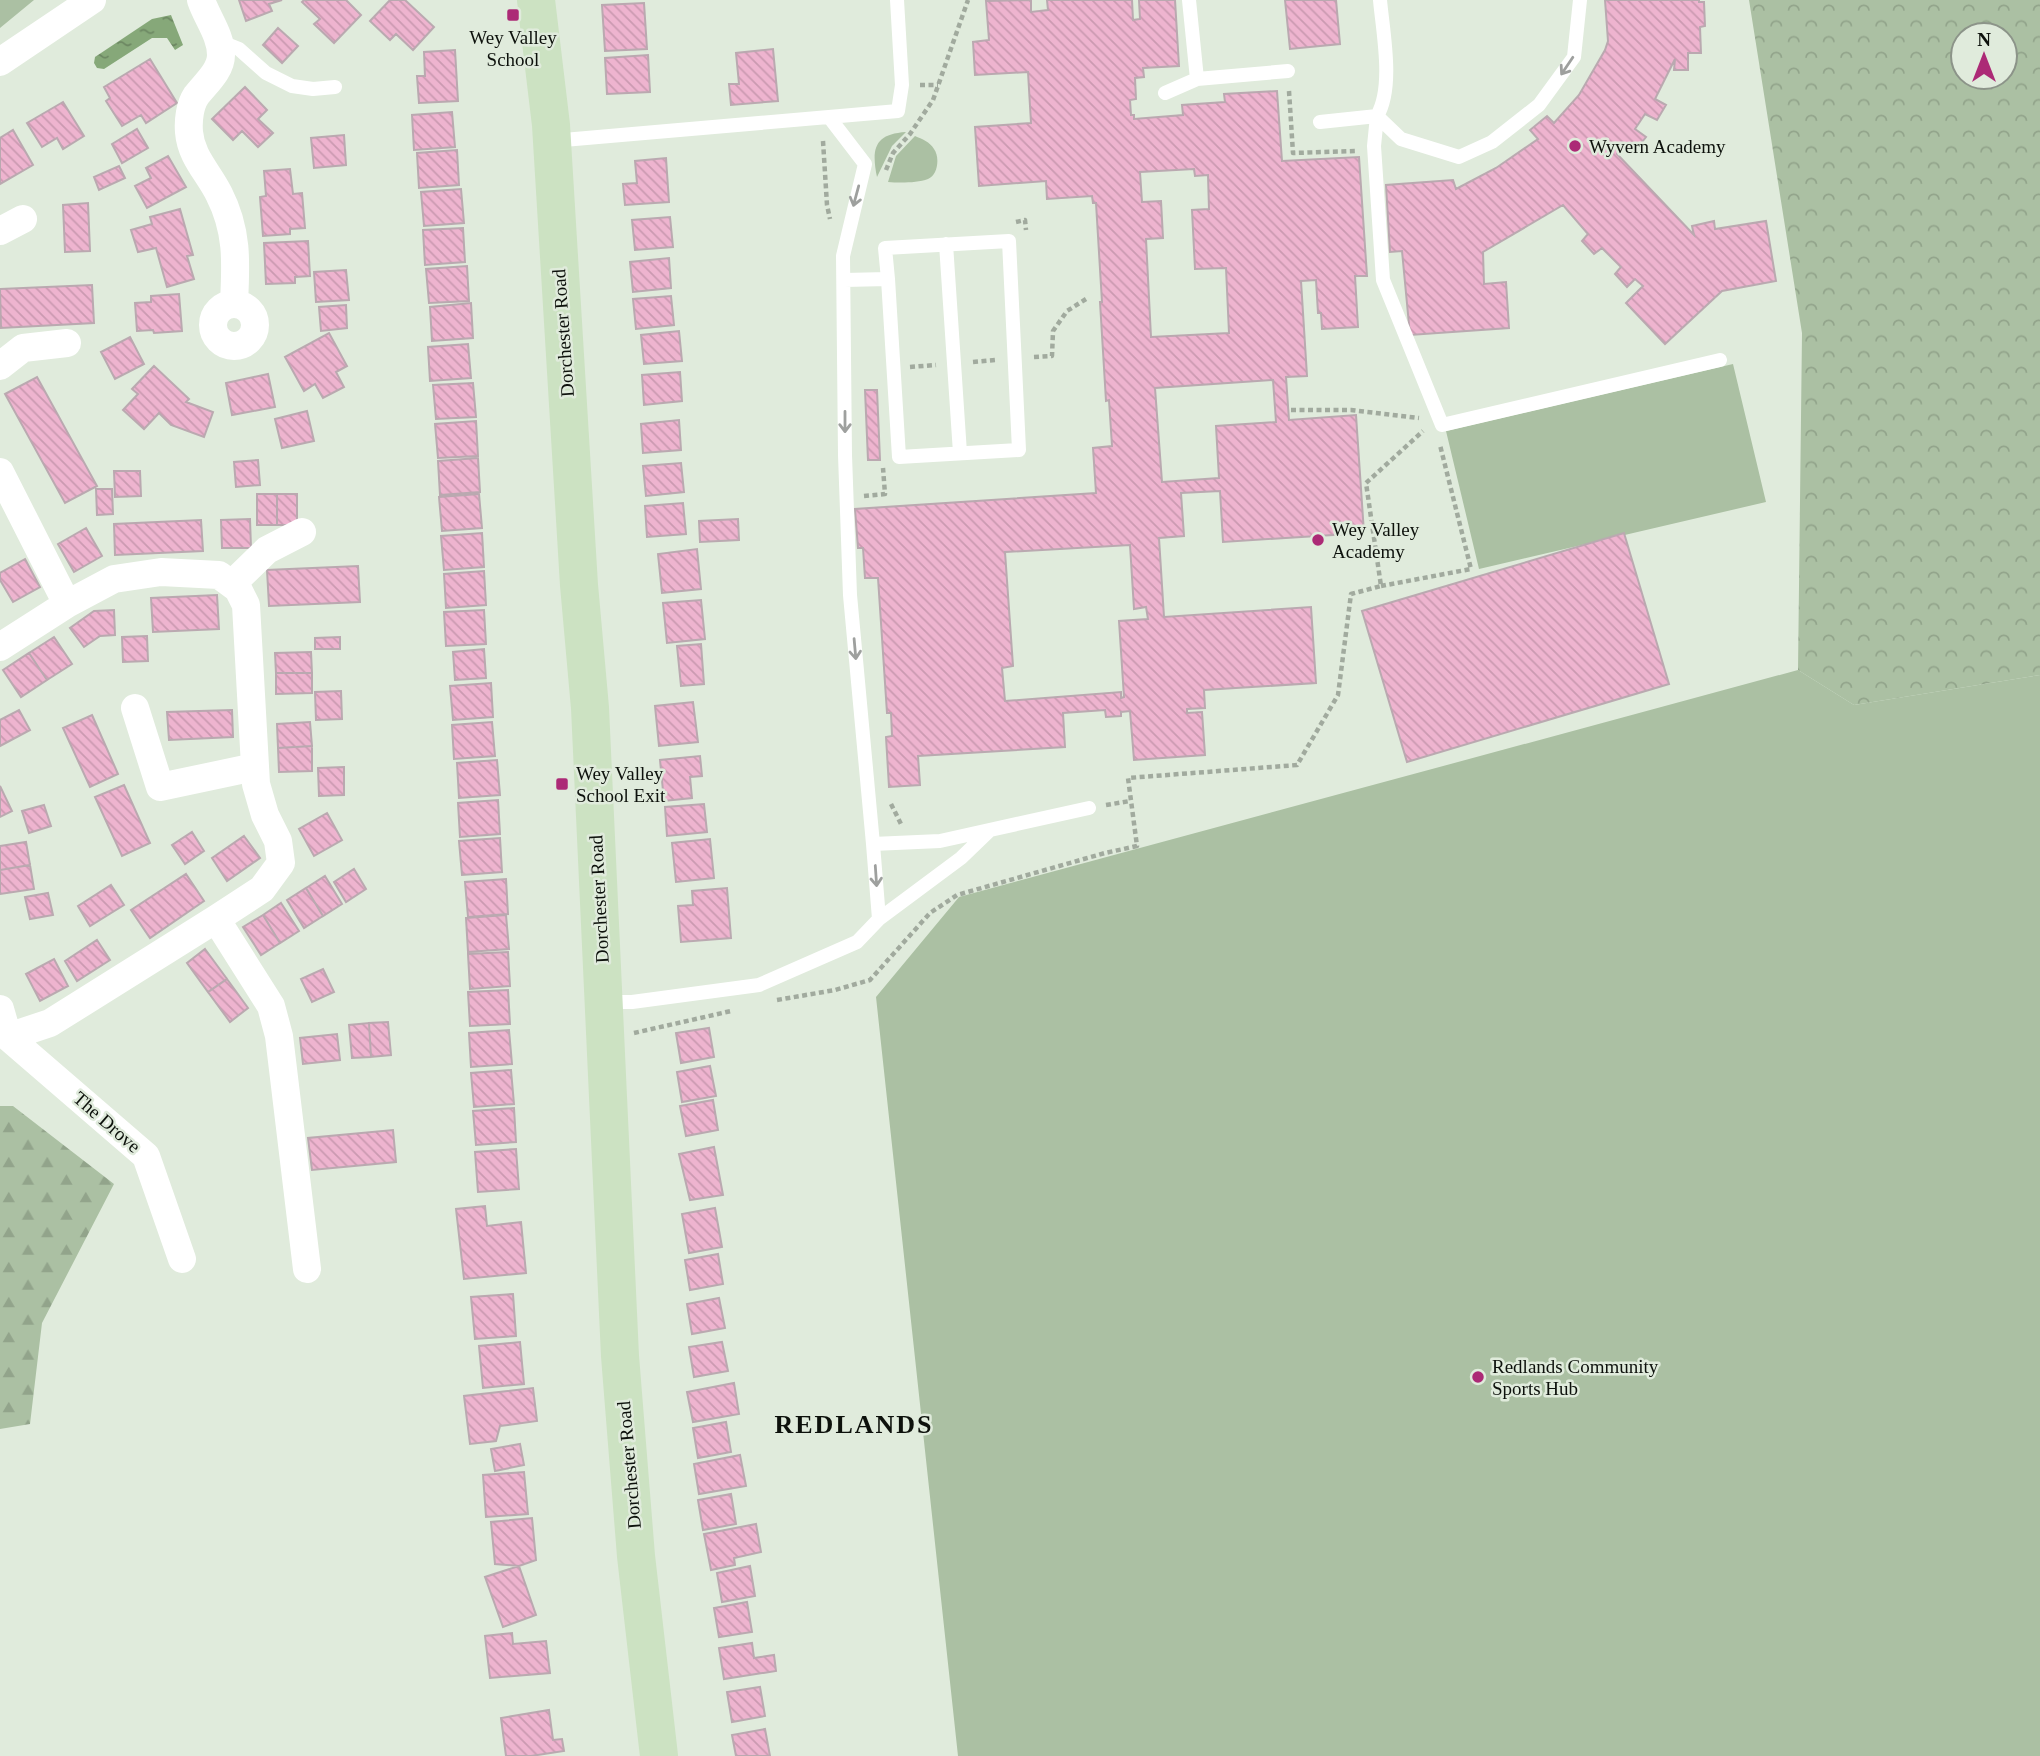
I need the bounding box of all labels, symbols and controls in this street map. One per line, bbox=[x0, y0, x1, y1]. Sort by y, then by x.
marker: Wey Valley School bbox=[505, 7, 521, 23]
north arrow bbox=[1949, 21, 2019, 91]
place label: Wey Valley School bbox=[469, 27, 557, 70]
text: N bbox=[1977, 29, 1991, 50]
one-way arrow bbox=[1560, 56, 1574, 75]
place label: Wyvern Academy bbox=[1589, 136, 1726, 157]
marker: Wyvern Academy bbox=[1567, 138, 1583, 154]
one-way arrow bbox=[849, 185, 862, 207]
street label: Dorchester Road bbox=[548, 268, 578, 398]
one-way arrow bbox=[838, 410, 852, 433]
place label: Wey Valley Academy bbox=[1332, 519, 1420, 562]
marker: Wey Valley Academy bbox=[1310, 532, 1326, 548]
one-way arrow bbox=[849, 638, 862, 660]
place label: Wey Valley School Exit bbox=[576, 763, 666, 806]
marker: Wey Valley School Exit bbox=[554, 776, 570, 792]
street label: Dorchester Road bbox=[585, 834, 613, 964]
one-way arrow bbox=[869, 864, 882, 887]
street label: The Drove bbox=[69, 1087, 145, 1157]
place label: Redlands Community Sports Hub bbox=[1492, 1356, 1659, 1399]
marker: Redlands Community Sports Hub bbox=[1470, 1369, 1486, 1385]
street label: Dorchester Road bbox=[613, 1400, 645, 1530]
district label: REDLANDS bbox=[774, 1410, 934, 1439]

